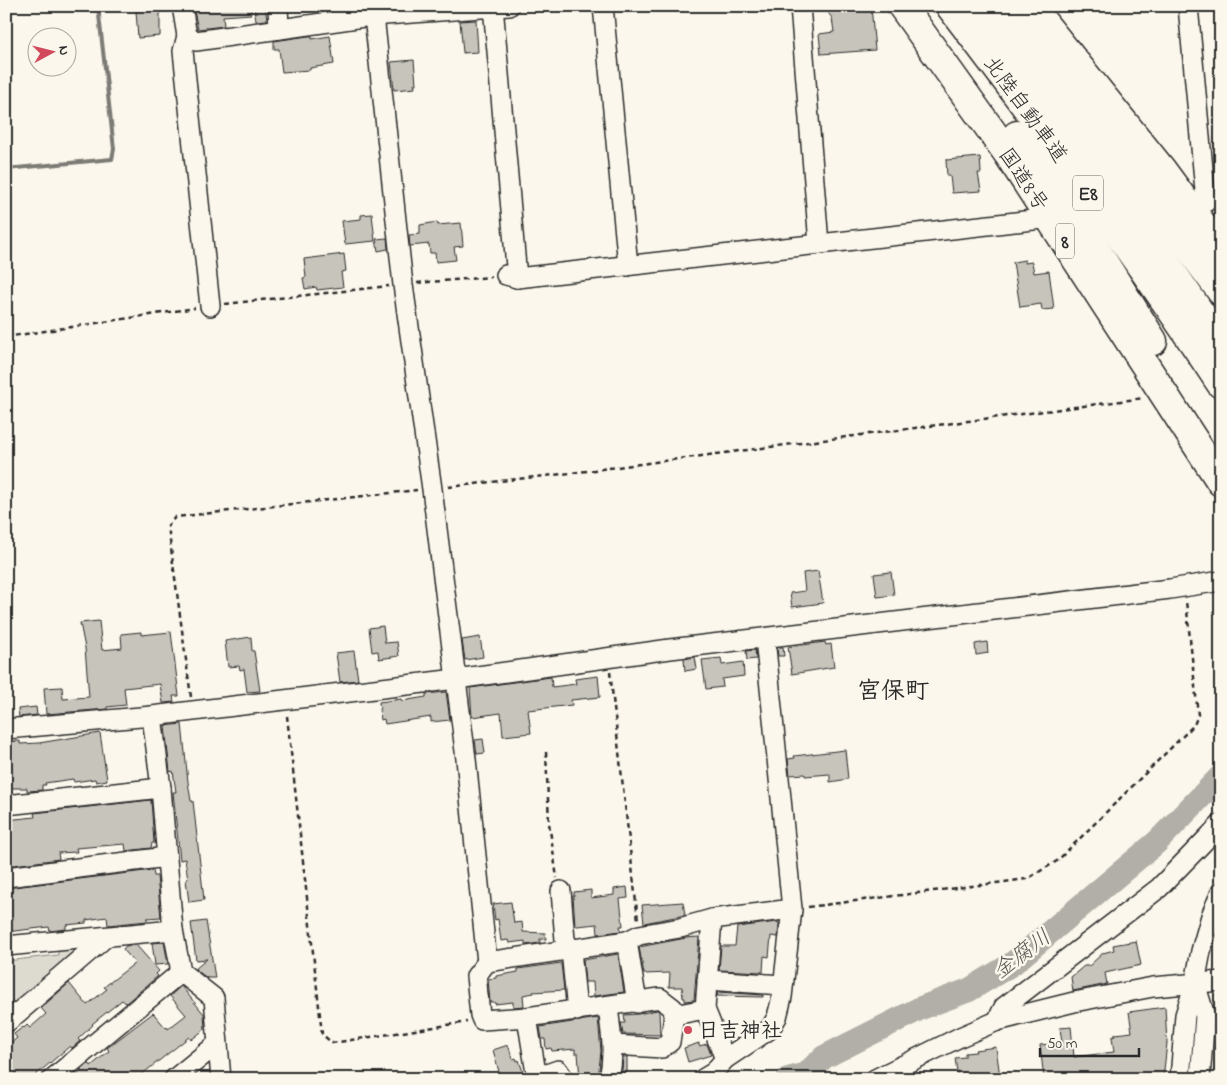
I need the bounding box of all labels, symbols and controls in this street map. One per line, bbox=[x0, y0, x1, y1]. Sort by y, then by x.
north arrow bbox=[28, 28, 78, 78]
text: N bbox=[52, 45, 74, 57]
street label: 北陸自動車道 bbox=[975, 50, 1074, 170]
street label: 国道8号 bbox=[990, 142, 1055, 218]
road number: E8 bbox=[1073, 176, 1103, 210]
road number: 8 bbox=[1056, 224, 1074, 258]
district label: 宮保町 bbox=[857, 675, 929, 710]
water label: 金腐川 bbox=[987, 923, 1059, 988]
place label: 日吉神社 bbox=[698, 1017, 782, 1047]
marker: 日吉神社 bbox=[682, 1024, 694, 1036]
scale bar bbox=[1040, 1025, 1138, 1057]
text: 50 m bbox=[1047, 1033, 1078, 1055]

